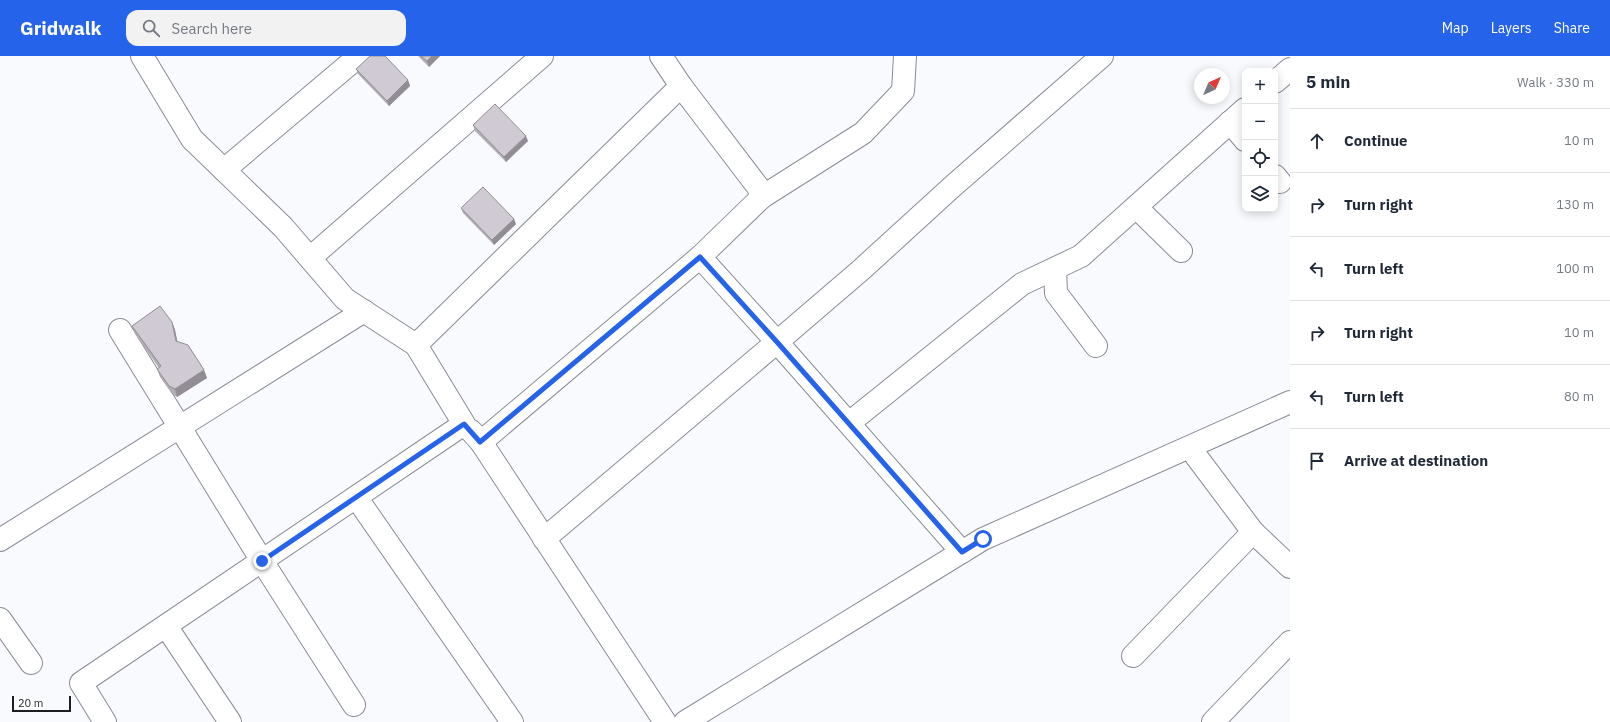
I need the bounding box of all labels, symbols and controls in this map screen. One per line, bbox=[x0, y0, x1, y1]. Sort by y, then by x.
search box bbox=[126, 10, 406, 46]
text: Gridwalk bbox=[20, 16, 102, 40]
icon: search bbox=[140, 17, 162, 39]
text: Search here bbox=[172, 19, 252, 38]
text: Map bbox=[1442, 19, 1469, 37]
text: Layers bbox=[1491, 19, 1532, 37]
text: Share bbox=[1554, 19, 1590, 37]
north arrow bbox=[1194, 68, 1230, 104]
map controls bbox=[1242, 68, 1278, 212]
button: + bbox=[1242, 68, 1278, 104]
text: 5 min bbox=[1306, 71, 1350, 93]
text: Walk · 330 m bbox=[1517, 74, 1594, 91]
button: − bbox=[1242, 104, 1278, 140]
icon: ahead bbox=[1306, 130, 1328, 152]
text: Continue bbox=[1344, 131, 1408, 150]
text: 10 m bbox=[1564, 132, 1594, 149]
button: locate bbox=[1242, 140, 1278, 176]
button: layers bbox=[1242, 176, 1278, 212]
icon: right bbox=[1306, 194, 1328, 216]
text: Turn right bbox=[1344, 195, 1413, 214]
text: 130 m bbox=[1556, 196, 1594, 213]
icon: left bbox=[1306, 258, 1328, 280]
text: Turn left bbox=[1344, 259, 1404, 278]
text: 100 m bbox=[1556, 260, 1594, 277]
icon: right bbox=[1306, 322, 1328, 344]
text: Turn right bbox=[1344, 323, 1413, 342]
text: 10 m bbox=[1564, 324, 1594, 341]
icon: left bbox=[1306, 386, 1328, 408]
text: Turn left bbox=[1344, 387, 1404, 406]
text: 80 m bbox=[1564, 388, 1594, 405]
icon: arrive bbox=[1306, 450, 1328, 472]
text: Arrive at destination bbox=[1344, 451, 1488, 470]
route start bbox=[974, 530, 992, 548]
route end bbox=[253, 552, 271, 570]
scale bar bbox=[12, 694, 71, 713]
text: 20 m bbox=[18, 696, 43, 710]

